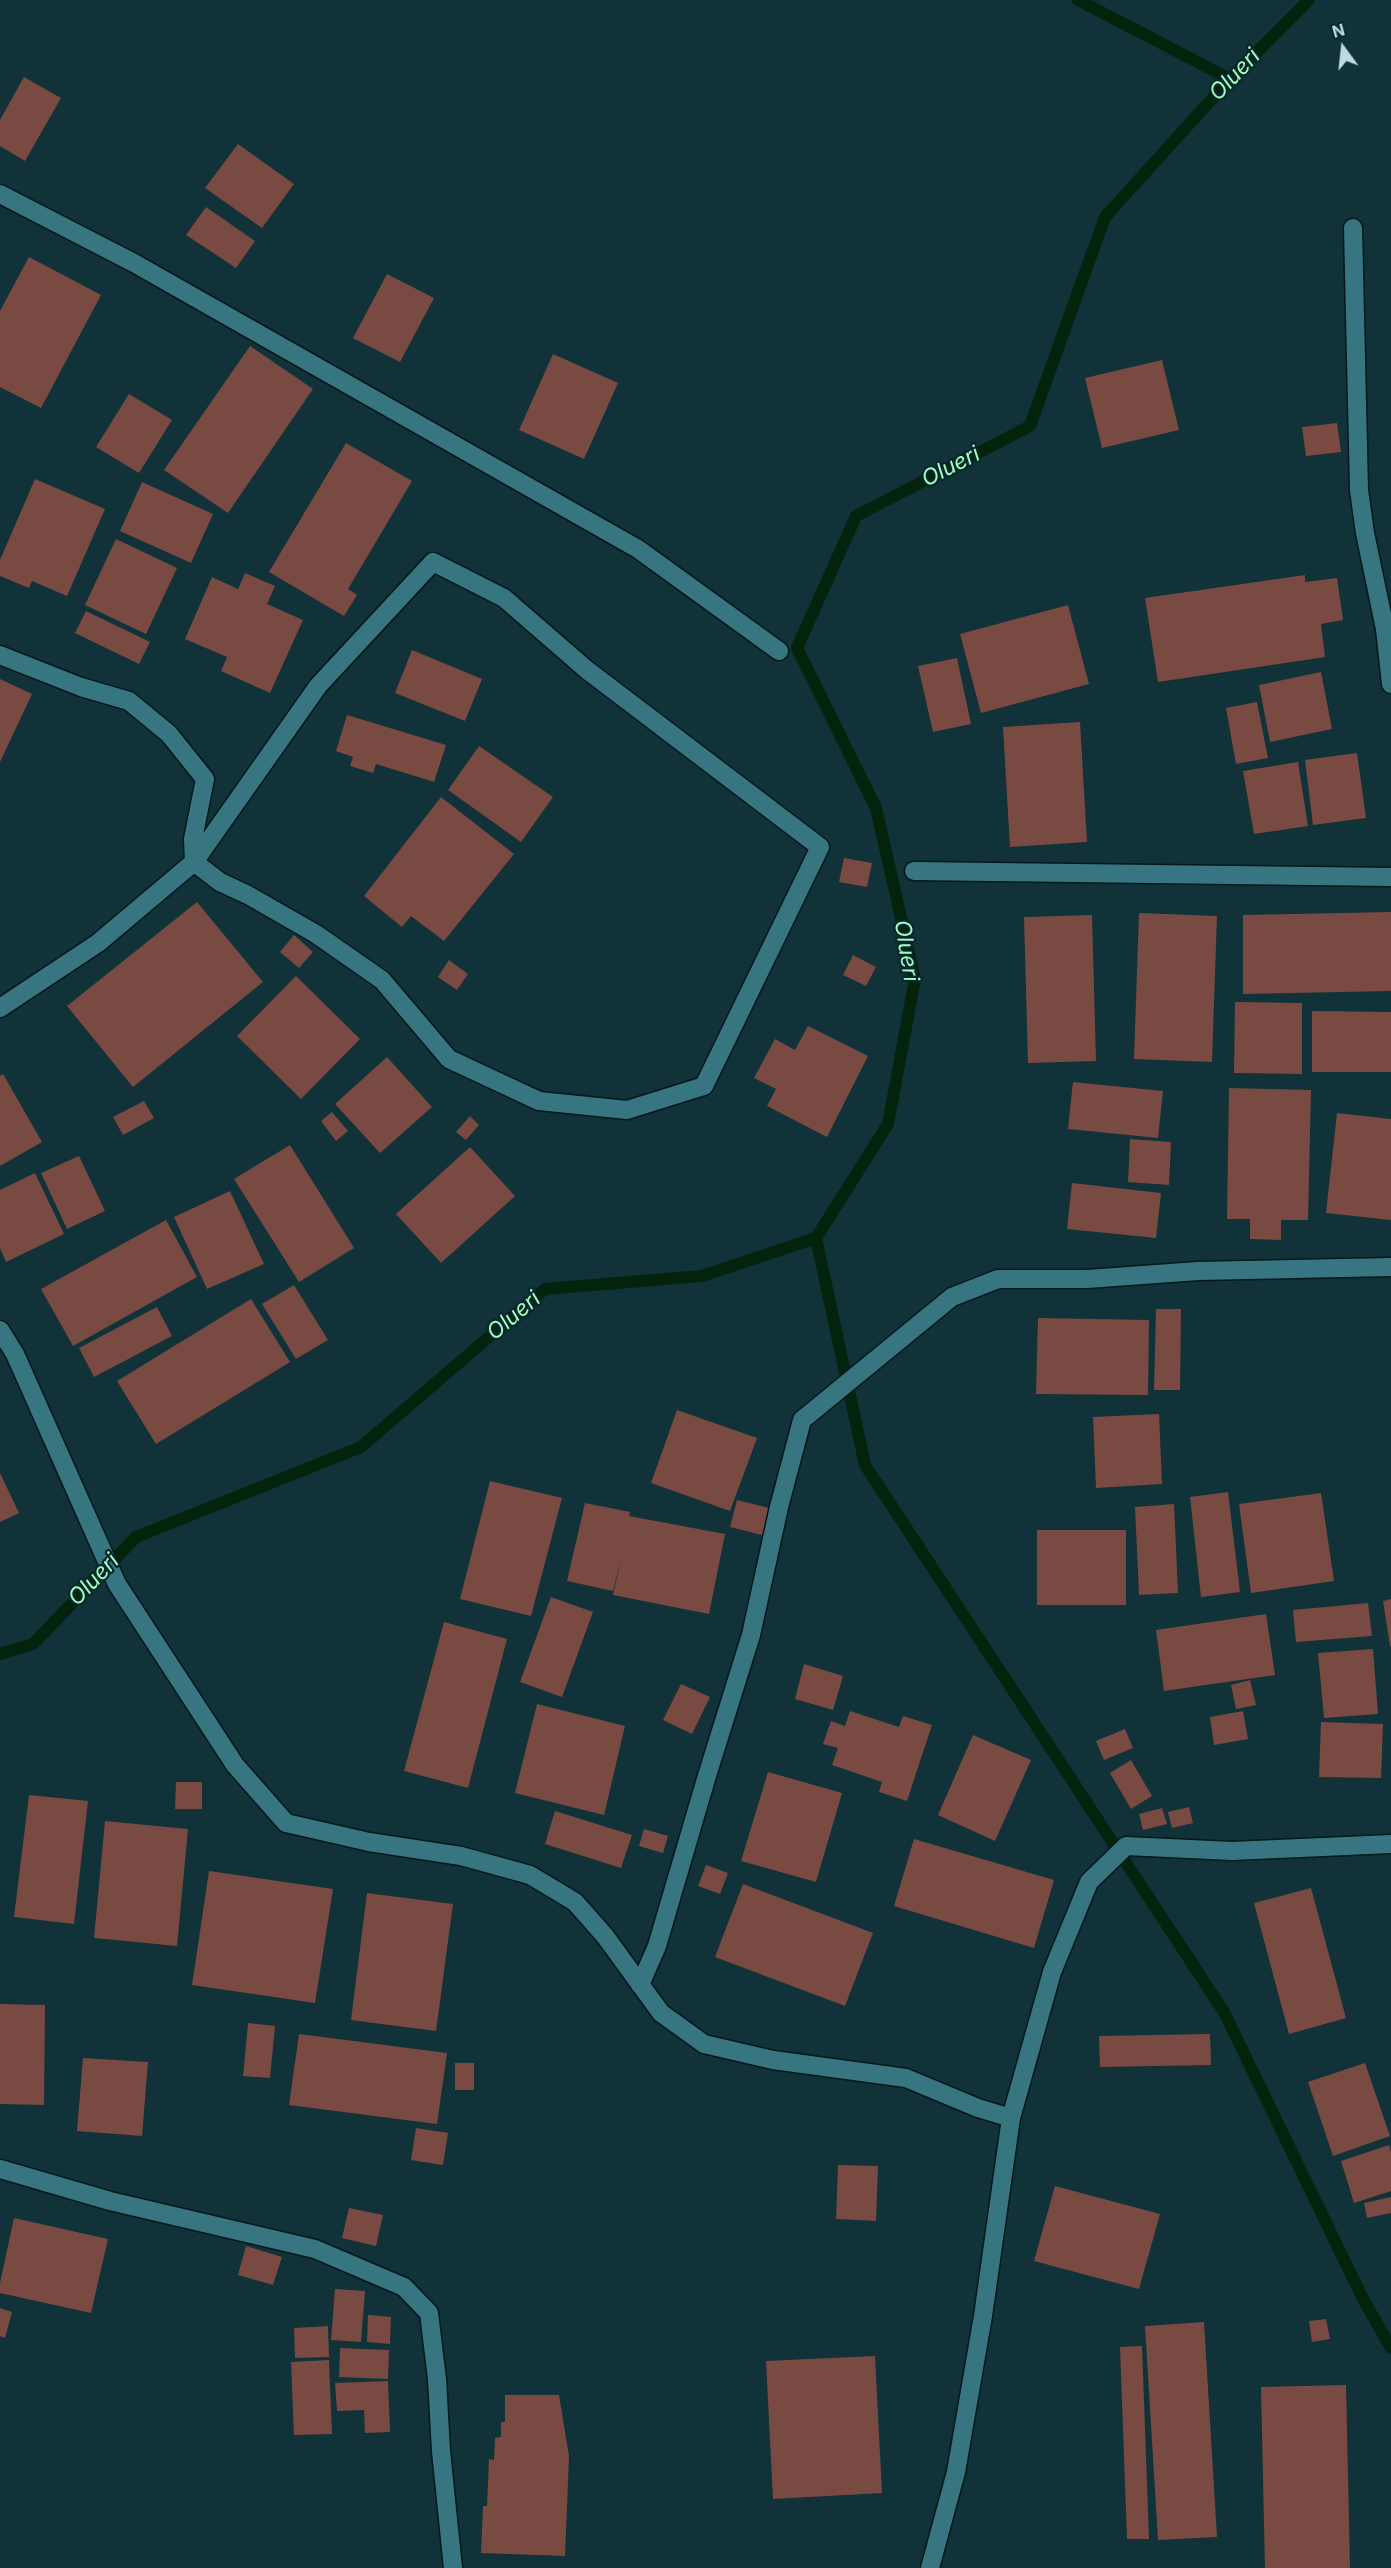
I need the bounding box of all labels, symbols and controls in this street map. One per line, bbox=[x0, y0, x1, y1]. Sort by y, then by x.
north arrow bbox=[1313, 18, 1373, 78]
text: N bbox=[1330, 19, 1347, 42]
water label: Olueri bbox=[1204, 44, 1266, 106]
water label: Olueri bbox=[917, 441, 985, 493]
water label: Olueri bbox=[888, 918, 924, 984]
water label: Olueri bbox=[482, 1286, 546, 1346]
water label: Olueri bbox=[63, 1549, 125, 1611]

